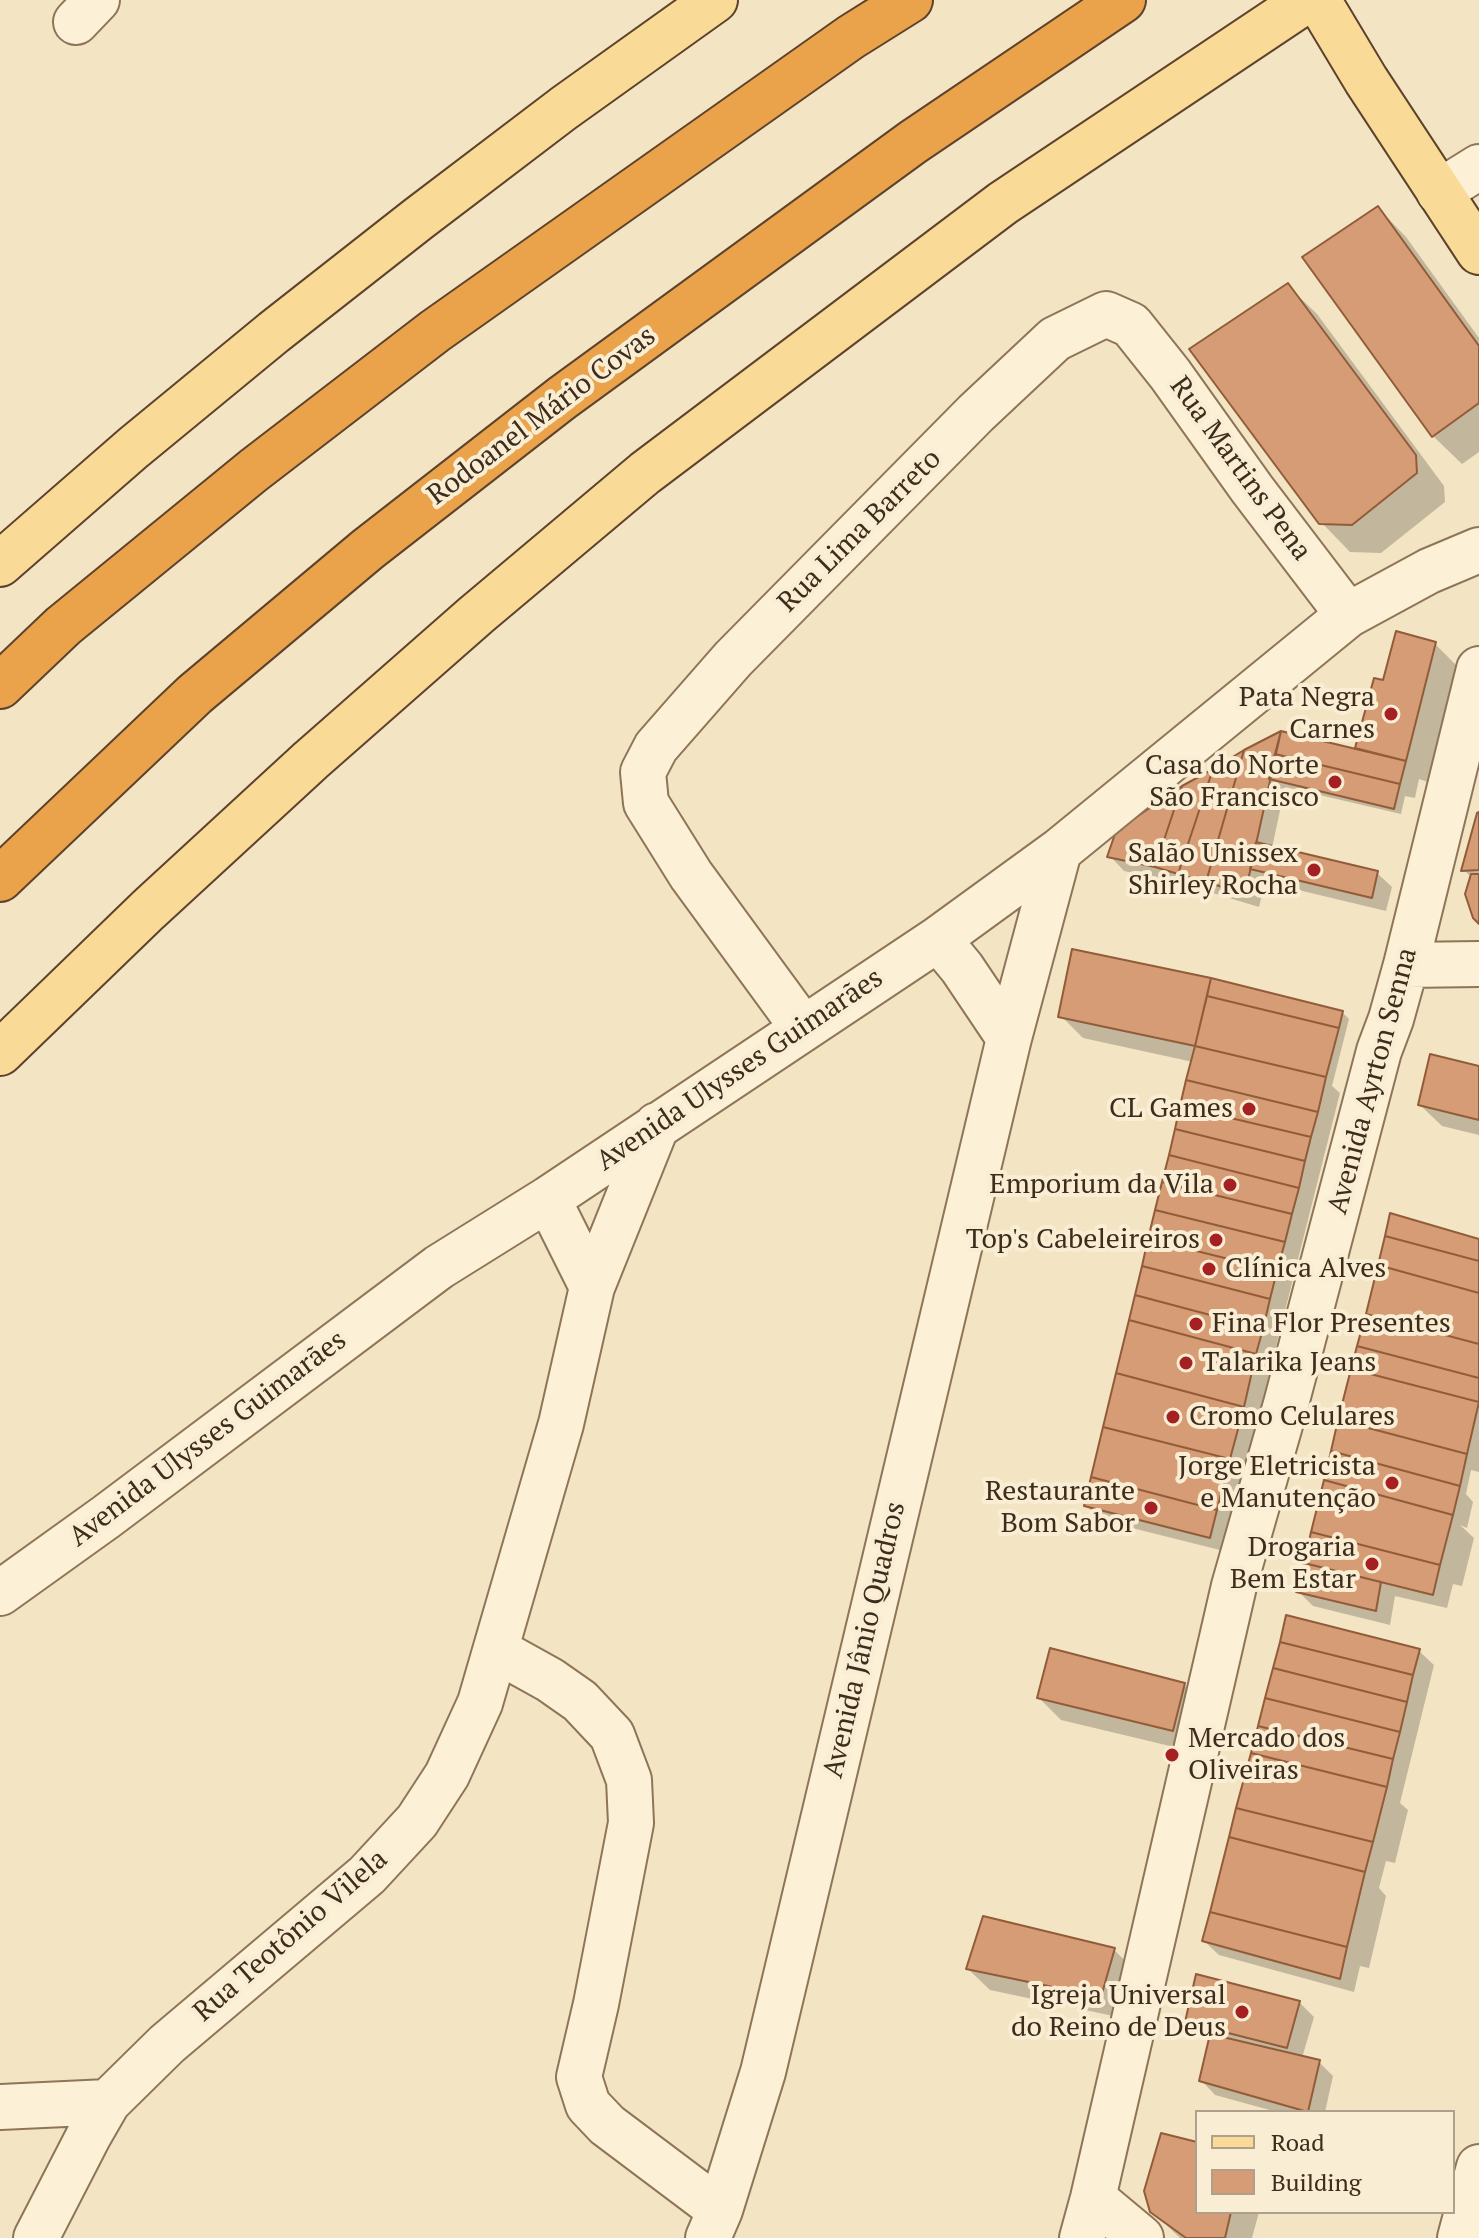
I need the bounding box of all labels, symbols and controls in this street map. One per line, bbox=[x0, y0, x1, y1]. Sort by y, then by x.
street label: Rodoanel Mário Covas bbox=[421, 319, 663, 513]
street label: Rua Martins Pena bbox=[1162, 370, 1318, 568]
street label: Rua Lima Barreto bbox=[772, 443, 948, 619]
place label: Pata Negra Carnes bbox=[1239, 681, 1375, 747]
marker: Pata Negra Carnes bbox=[1382, 705, 1400, 723]
place label: Casa do Norte São Francisco bbox=[1145, 749, 1319, 815]
marker: Casa do Norte São Francisco bbox=[1326, 773, 1344, 791]
place label: Salão Unissex Shirley Rocha bbox=[1128, 837, 1298, 903]
marker: Salão Unissex Shirley Rocha bbox=[1305, 861, 1323, 879]
street label: Avenida Ayrton Senna bbox=[1321, 944, 1425, 1218]
street label: Avenida Ulysses Guimarães bbox=[590, 962, 890, 1178]
place label: CL Games bbox=[1109, 1092, 1233, 1126]
marker: CL Games bbox=[1240, 1100, 1258, 1118]
place label: Emporium da Vila bbox=[989, 1168, 1214, 1202]
marker: Emporium da Vila bbox=[1221, 1176, 1239, 1194]
place label: Top's Cabeleireiros bbox=[966, 1223, 1200, 1257]
marker: Top's Cabeleireiros bbox=[1207, 1231, 1225, 1249]
place label: Clínica Alves bbox=[1225, 1252, 1386, 1286]
marker: Clínica Alves bbox=[1200, 1260, 1218, 1278]
place label: Fina Flor Presentes bbox=[1212, 1307, 1451, 1341]
marker: Fina Flor Presentes bbox=[1187, 1315, 1205, 1333]
street label: Avenida Ulysses Guimarães bbox=[63, 1324, 353, 1554]
place label: Talarika Jeans bbox=[1202, 1346, 1376, 1380]
marker: Talarika Jeans bbox=[1177, 1354, 1195, 1372]
place label: Cromo Celulares bbox=[1189, 1400, 1395, 1434]
marker: Cromo Celulares bbox=[1164, 1408, 1182, 1426]
place label: Jorge Eletricista e Manutenção bbox=[1178, 1450, 1376, 1516]
marker: Jorge Eletricista e Manutenção bbox=[1383, 1474, 1401, 1492]
place label: Restaurante Bom Sabor bbox=[985, 1475, 1135, 1541]
street label: Avenida Jânio Quadros bbox=[817, 1499, 913, 1781]
marker: Restaurante Bom Sabor bbox=[1142, 1499, 1160, 1517]
place label: Drogaria Bem Estar bbox=[1230, 1531, 1356, 1597]
marker: Drogaria Bem Estar bbox=[1363, 1555, 1381, 1573]
place label: Mercado dos Oliveiras bbox=[1188, 1722, 1345, 1788]
marker: Mercado dos Oliveiras bbox=[1163, 1746, 1181, 1764]
street label: Rua Teotônio Vilela bbox=[187, 1843, 395, 2029]
place label: Igreja Universal do Reino de Deus bbox=[1011, 1979, 1226, 2045]
marker: Igreja Universal do Reino de Deus bbox=[1233, 2003, 1251, 2021]
legend bbox=[1195, 2110, 1455, 2214]
text: Road bbox=[1271, 2126, 1325, 2158]
text: Building bbox=[1271, 2166, 1361, 2198]

